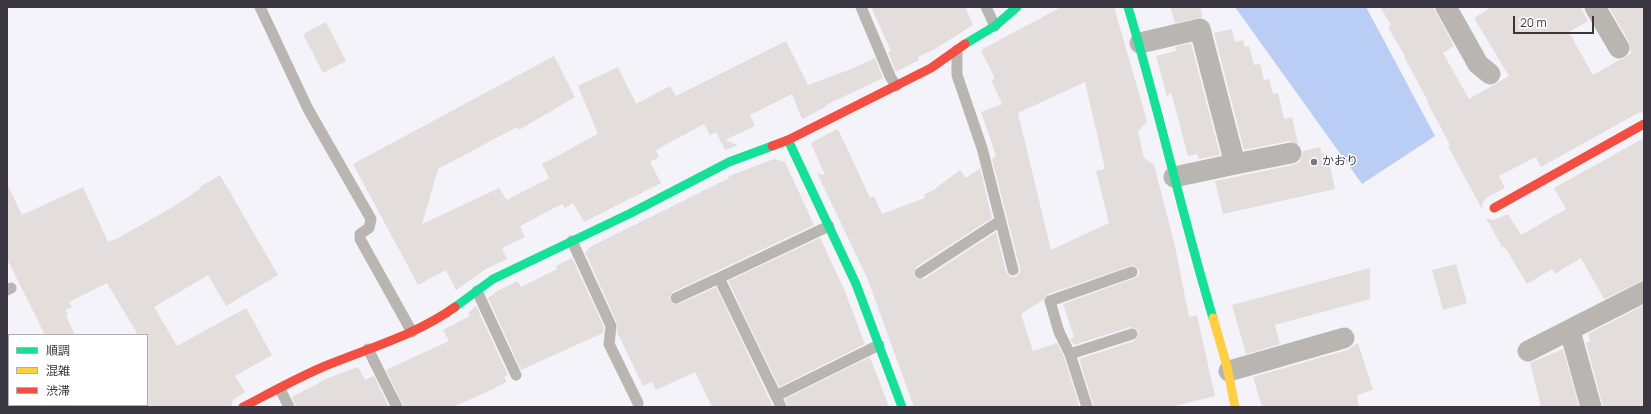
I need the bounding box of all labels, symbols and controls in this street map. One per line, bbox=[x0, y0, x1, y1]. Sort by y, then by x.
scale bar bbox=[1515, 8, 1596, 34]
text: 20 m bbox=[1520, 14, 1547, 31]
place label: かおり bbox=[1322, 155, 1358, 169]
marker: かおり bbox=[1309, 157, 1319, 167]
legend bbox=[8, 334, 148, 406]
text: 順調 bbox=[46, 342, 70, 359]
text: 混雑 bbox=[46, 362, 70, 379]
text: 渋滞 bbox=[46, 382, 70, 399]

